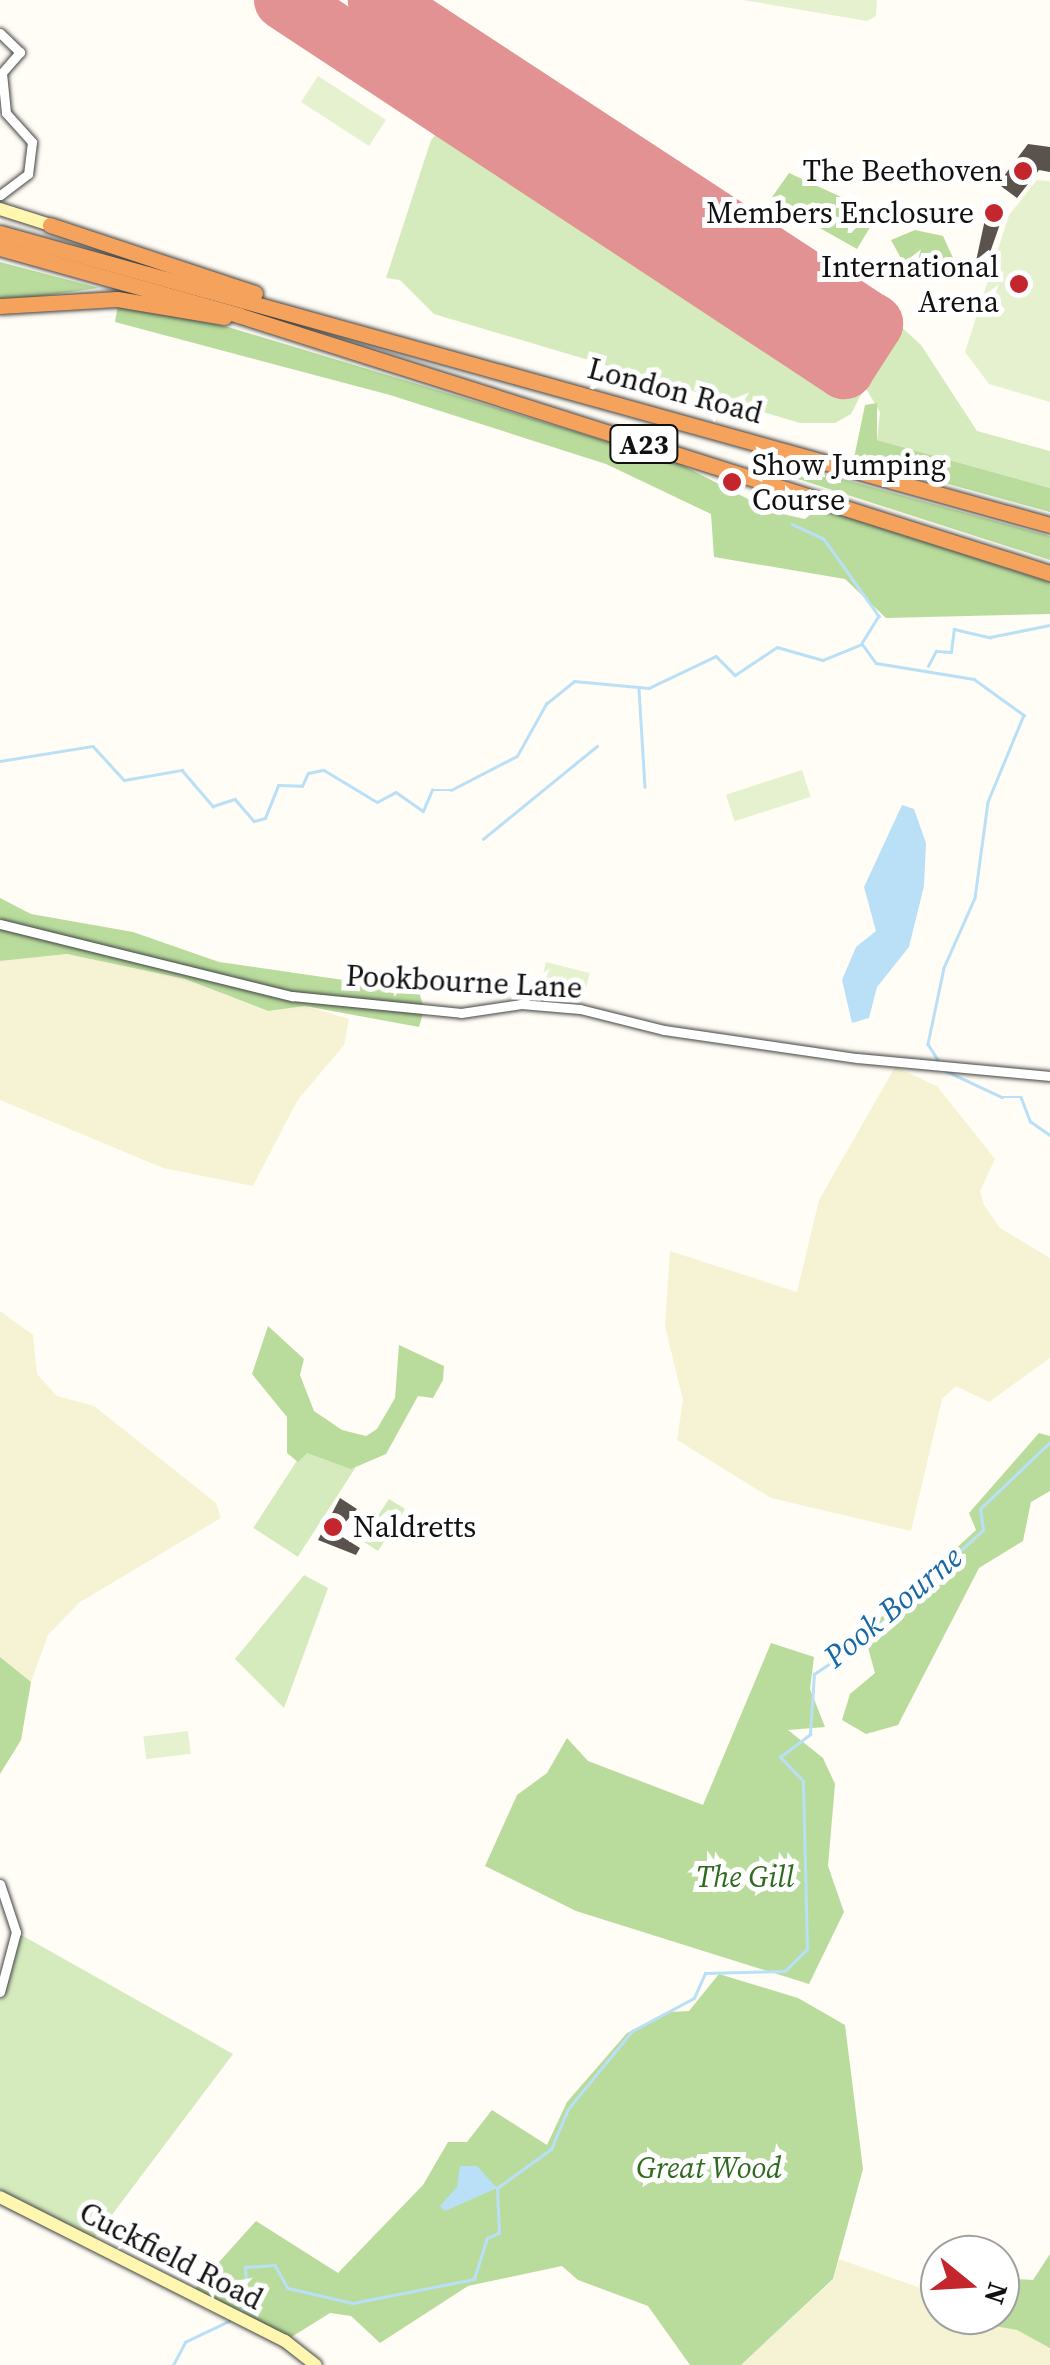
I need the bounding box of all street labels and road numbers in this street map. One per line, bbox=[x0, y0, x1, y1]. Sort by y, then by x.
street label: London Road bbox=[584, 350, 766, 432]
road number: A23 bbox=[609, 421, 679, 467]
street label: Pookbourne Lane bbox=[345, 958, 583, 1006]
street label: Cuckfield Road bbox=[73, 2194, 269, 2318]

